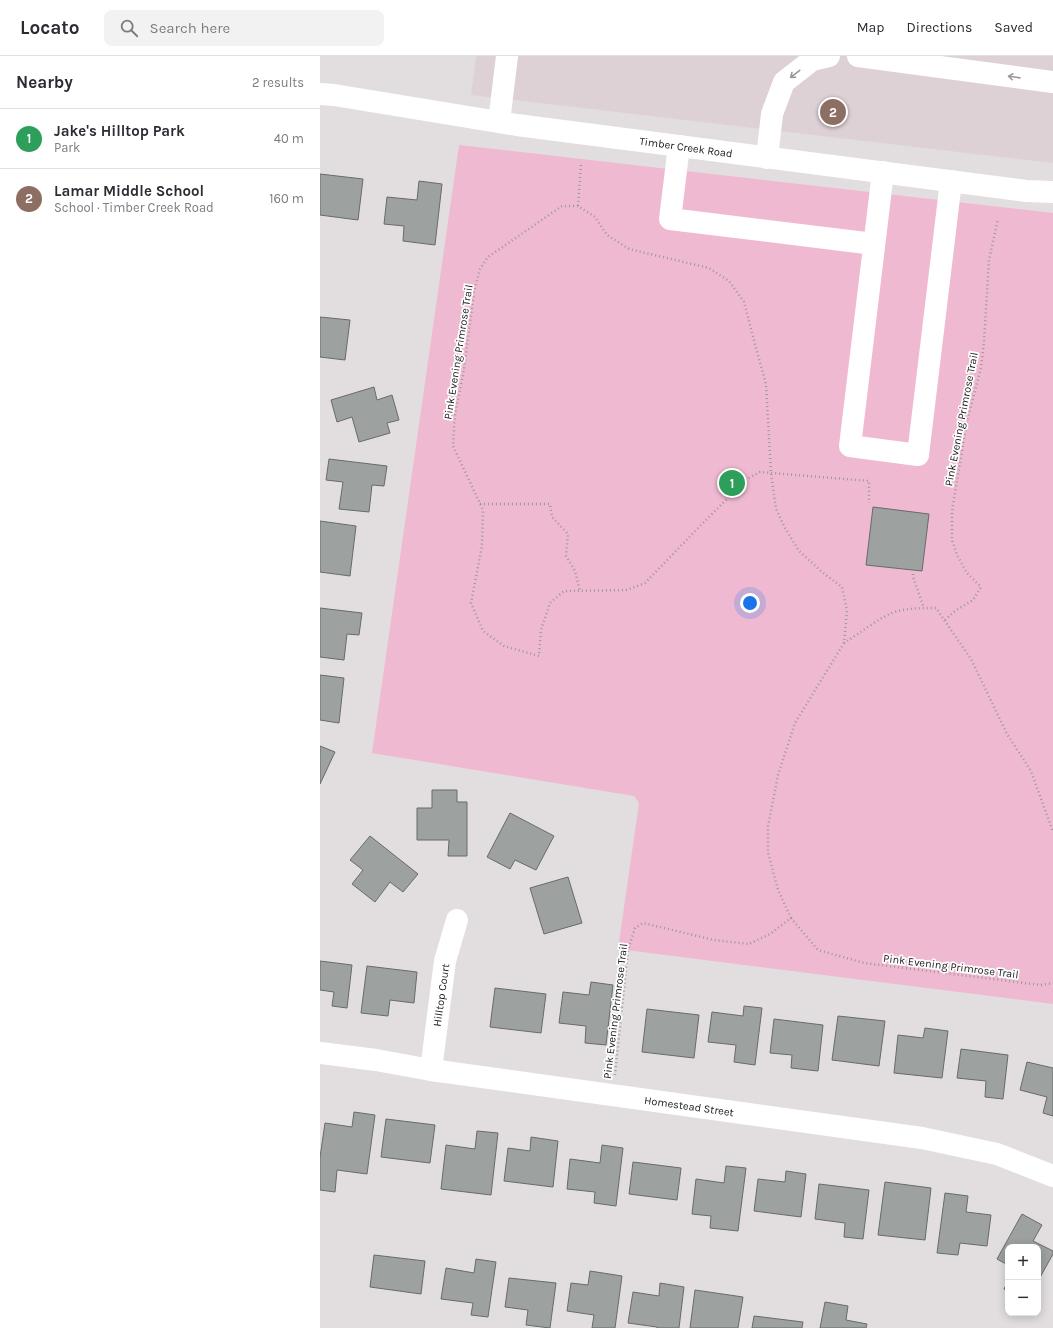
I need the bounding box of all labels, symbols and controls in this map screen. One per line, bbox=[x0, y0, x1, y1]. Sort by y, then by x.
search box bbox=[104, 10, 384, 46]
text: Locato bbox=[20, 17, 80, 39]
icon: search bbox=[118, 17, 140, 39]
text: Search here bbox=[150, 19, 230, 37]
text: Map bbox=[857, 19, 885, 36]
text: Directions bbox=[907, 19, 972, 36]
text: Saved bbox=[994, 19, 1033, 36]
one-way arrow bbox=[789, 70, 800, 78]
text: Nearby bbox=[16, 72, 73, 92]
one-way arrow bbox=[1008, 73, 1021, 81]
text: 2 results bbox=[252, 75, 304, 90]
pin: 2 bbox=[820, 97, 846, 127]
text: Jake's Hilltop Park bbox=[54, 122, 185, 140]
text: 1 bbox=[27, 131, 31, 146]
text: 40 m bbox=[274, 131, 304, 146]
street label: Timber Creek Road bbox=[638, 135, 733, 160]
text: Park bbox=[54, 140, 80, 155]
text: Lamar Middle School bbox=[54, 182, 204, 200]
text: 2 bbox=[25, 191, 33, 206]
text: 160 m bbox=[269, 191, 304, 206]
text: School · Timber Creek Road bbox=[54, 200, 214, 215]
street label: Pink Evening Primrose Trail bbox=[441, 284, 476, 420]
street label: Pink Evening Primrose Trail bbox=[942, 351, 981, 487]
pin: 1 bbox=[719, 468, 745, 498]
your location bbox=[740, 593, 760, 613]
street label: Pink Evening Primrose Trail bbox=[601, 943, 630, 1080]
street label: Pink Evening Primrose Trail bbox=[882, 952, 1019, 981]
street label: Hilltop Court bbox=[431, 963, 452, 1027]
street label: Homestead Street bbox=[643, 1094, 735, 1119]
map controls bbox=[1005, 1244, 1041, 1316]
button: + bbox=[1005, 1244, 1041, 1280]
button: − bbox=[1005, 1280, 1041, 1316]

